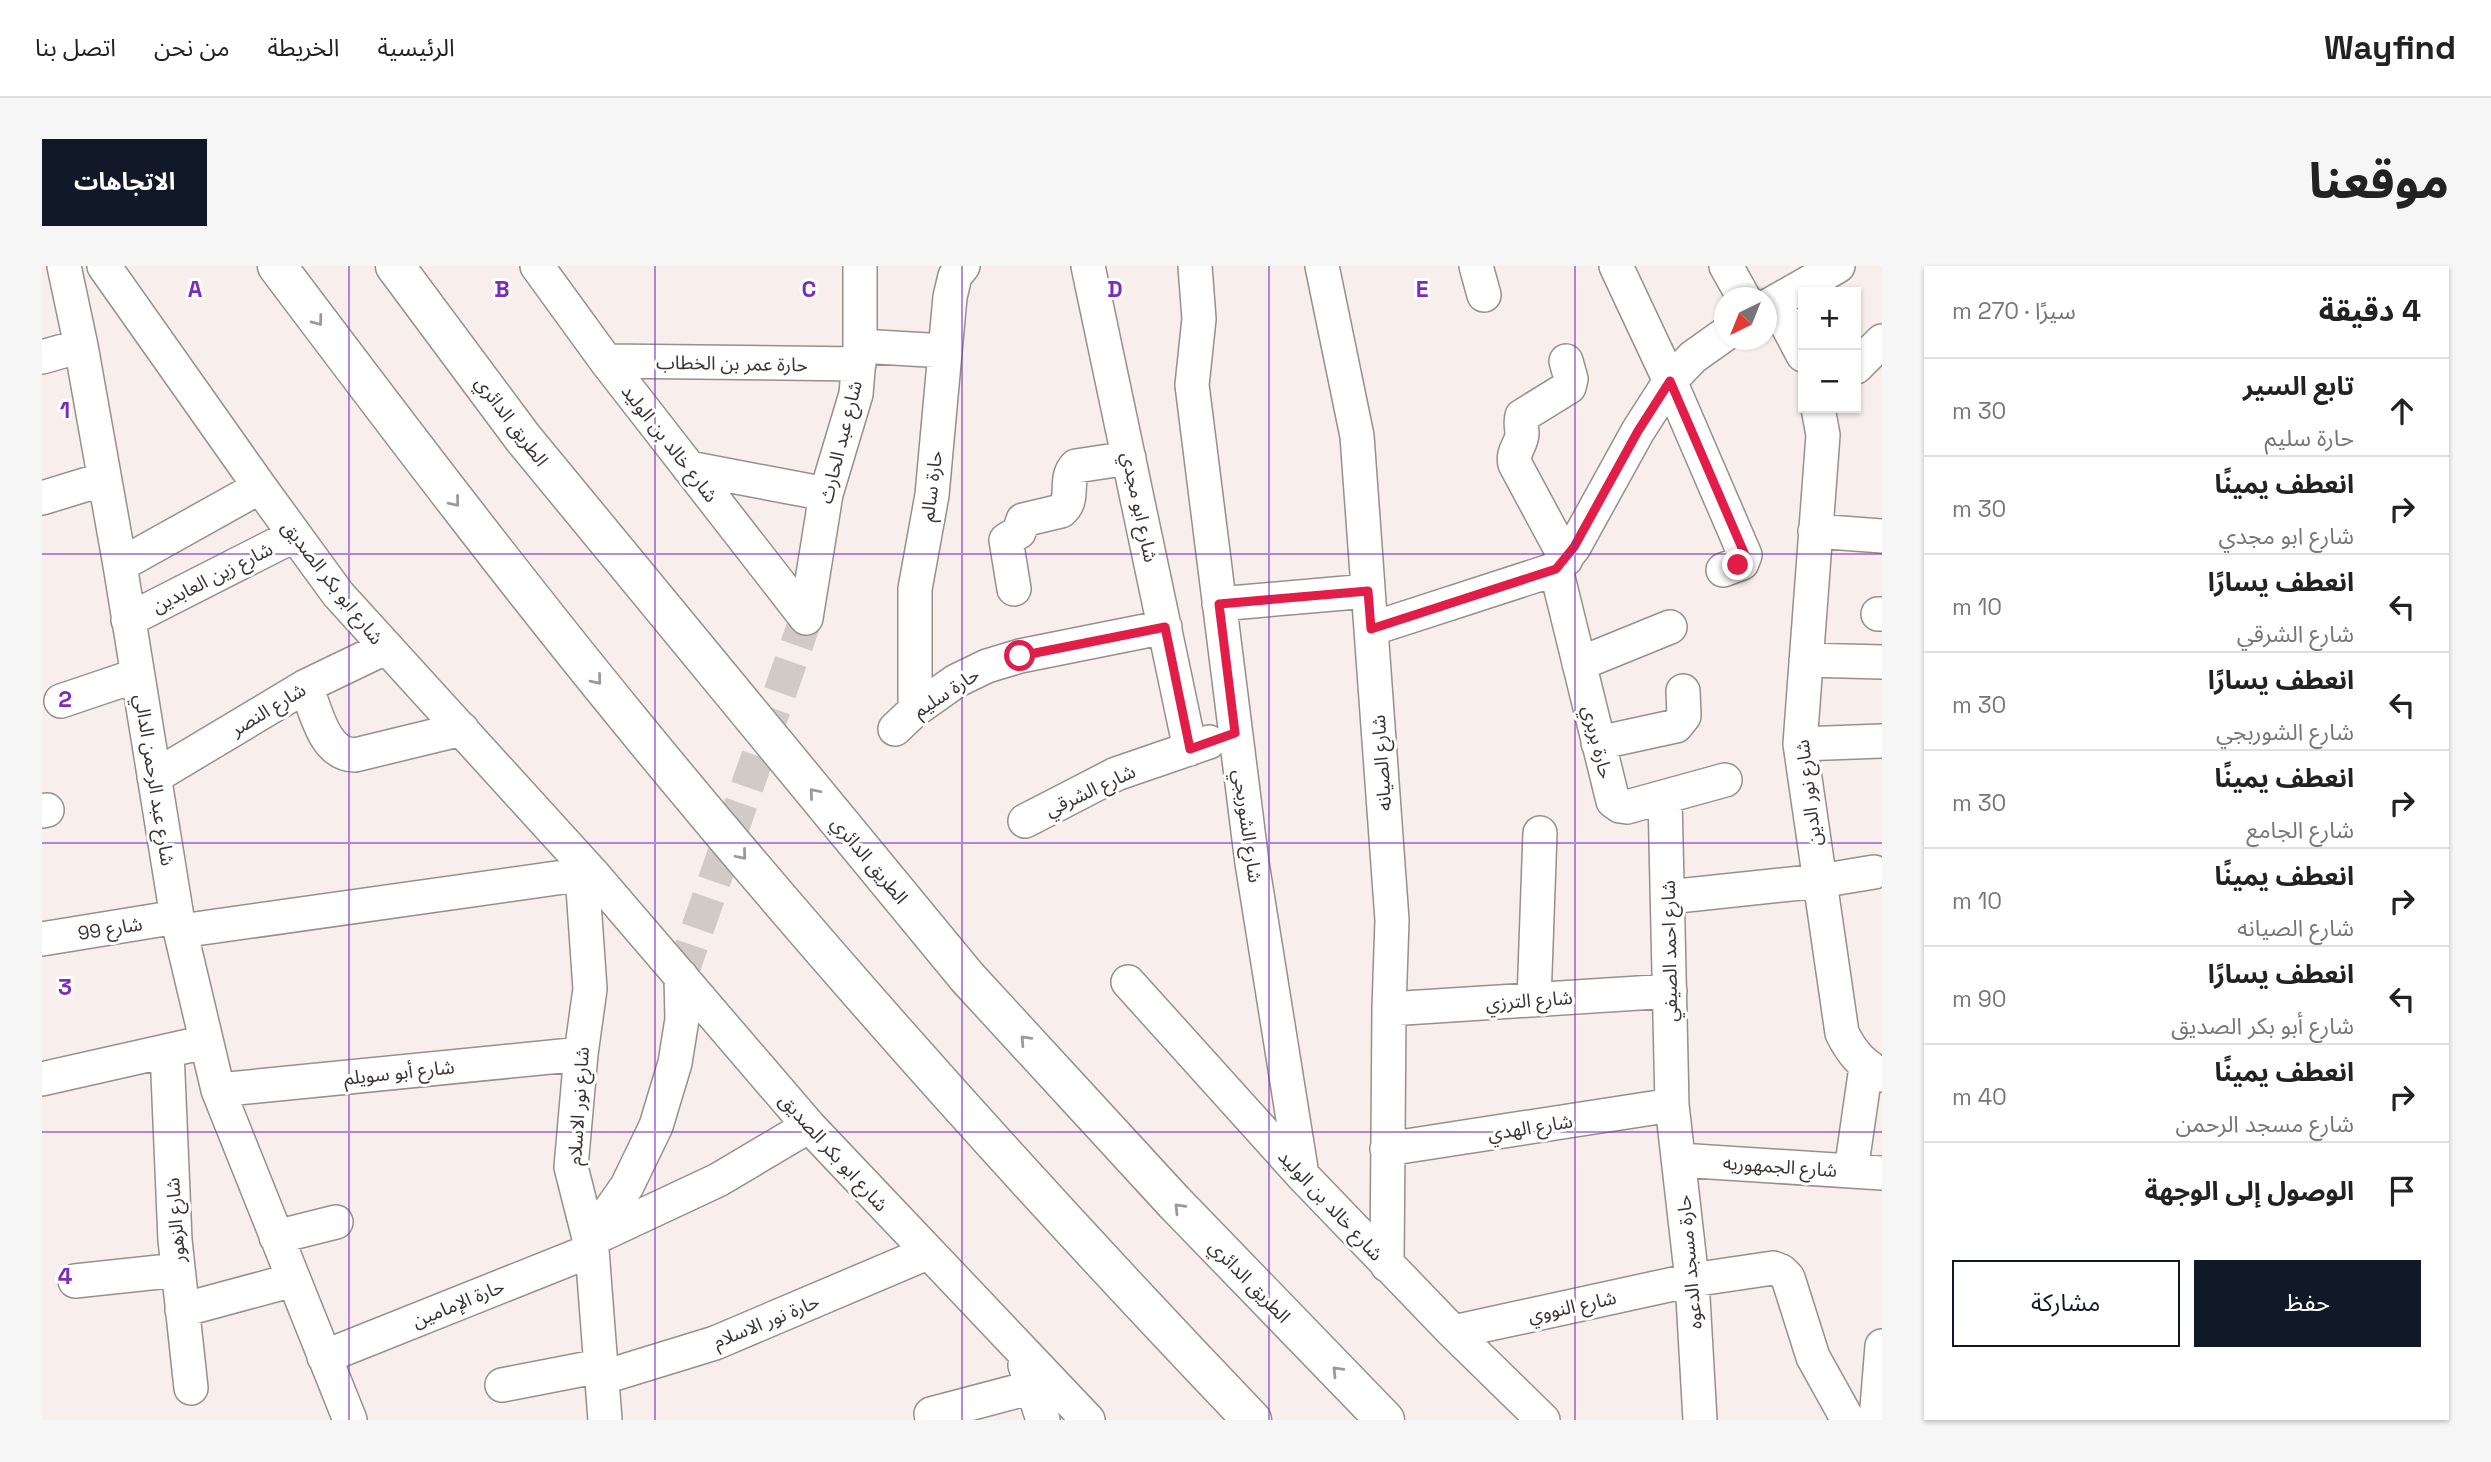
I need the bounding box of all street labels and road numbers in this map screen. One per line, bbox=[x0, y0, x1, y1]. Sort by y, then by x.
street label: حارة عمر بن الخطاب bbox=[656, 350, 808, 377]
street label: الطريق الدائري bbox=[467, 371, 554, 473]
street label: شارع عبد الحارث bbox=[813, 378, 869, 506]
street label: شارع خالد بن الوليد bbox=[615, 379, 723, 508]
street label: حارة سالم bbox=[915, 449, 950, 523]
street label: شارع ابو مجدي bbox=[1113, 450, 1163, 565]
street label: شارع ابو بكر الصديق bbox=[275, 515, 389, 650]
street label: شارع زين العابدين bbox=[148, 536, 277, 620]
street label: حارة سليم bbox=[908, 662, 985, 725]
street label: شارع النصر bbox=[225, 677, 311, 743]
street label: شارع عبد الرحمن الدالي bbox=[126, 693, 180, 868]
street label: حارة بربري bbox=[1574, 703, 1619, 782]
street label: شارع الصيانه bbox=[1366, 714, 1398, 812]
street label: شارع نور الدين bbox=[1790, 738, 1828, 848]
street label: شارع الشرقي bbox=[1041, 759, 1140, 824]
street label: شارع الشوربجي bbox=[1225, 768, 1268, 885]
street label: الطريق الدائري bbox=[824, 811, 914, 911]
street label: شارع احمد الصيفي bbox=[1656, 880, 1686, 1022]
street label: شارع 99 bbox=[76, 911, 144, 947]
street label: شارع الترزي bbox=[1485, 985, 1574, 1018]
street label: شارع نور الاسلام bbox=[562, 1046, 597, 1166]
street label: شارع أبو سويلم bbox=[342, 1054, 456, 1093]
street label: شارع ابو بكر الصديق bbox=[773, 1088, 894, 1218]
street label: شارع الهدي bbox=[1486, 1108, 1575, 1149]
street label: شارع خالد بن الوليد bbox=[1272, 1145, 1389, 1267]
street label: شارع الجمهوريه bbox=[1722, 1150, 1838, 1184]
street label: شارع الزهور bbox=[160, 1177, 192, 1264]
street label: حارة مسجد الدعوه bbox=[1671, 1194, 1708, 1330]
street label: الطريق الدائري bbox=[1202, 1234, 1296, 1330]
street label: حارة الإمامين bbox=[408, 1274, 508, 1333]
street label: شارع النووي bbox=[1526, 1285, 1619, 1330]
street label: حارة نور الاسلام bbox=[709, 1289, 824, 1356]

